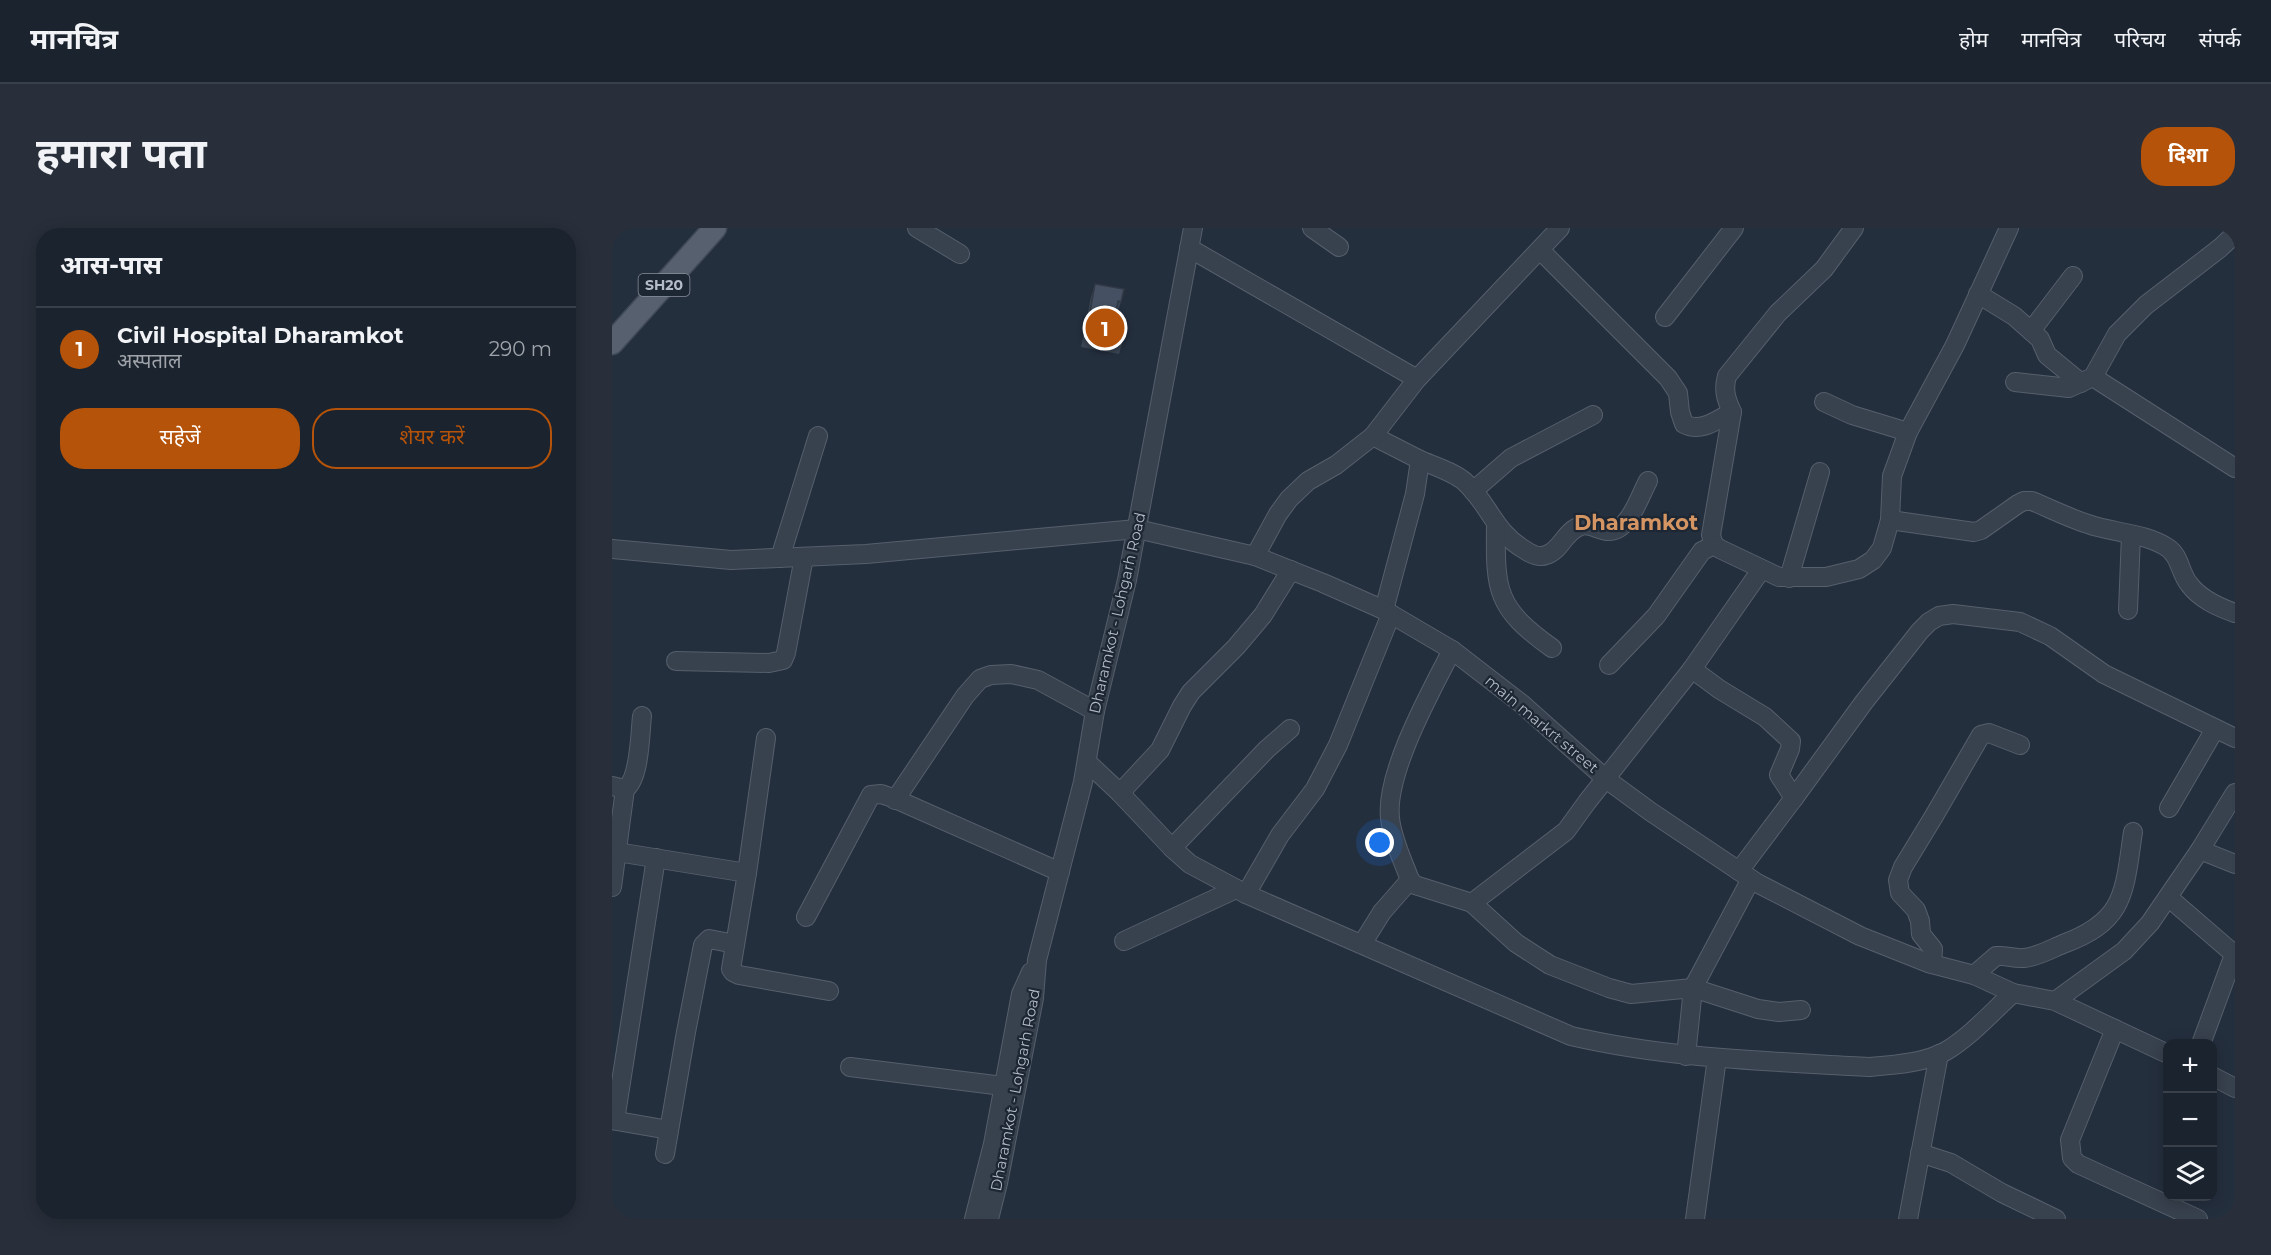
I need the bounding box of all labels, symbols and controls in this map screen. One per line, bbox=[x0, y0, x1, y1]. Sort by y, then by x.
text: मानचित्र bbox=[30, 22, 118, 56]
text: होम bbox=[1959, 27, 1988, 52]
text: मानचित्र bbox=[2021, 27, 2081, 52]
text: परिचय bbox=[2114, 27, 2166, 52]
text: संपर्क bbox=[2199, 27, 2241, 52]
text: हमारा पता bbox=[36, 127, 206, 179]
button: दिशा bbox=[2141, 127, 2235, 186]
text: आस-पास bbox=[60, 249, 162, 281]
road number: SH20 bbox=[638, 274, 690, 296]
pin: 1 bbox=[1086, 306, 1124, 350]
text: Civil Hospital Dharamkot bbox=[117, 322, 404, 349]
text: 1 bbox=[76, 337, 83, 361]
text: 290 m bbox=[489, 337, 552, 361]
text: अस्पताल bbox=[117, 349, 182, 373]
button: सहेजें bbox=[60, 408, 300, 469]
button: शेयर करें bbox=[312, 408, 552, 469]
district label: Dharamkot bbox=[1574, 510, 1698, 535]
street label: Dharamkot - Lohgarh Road bbox=[1085, 511, 1149, 715]
street label: main markrt street bbox=[1481, 671, 1603, 777]
your location bbox=[1365, 828, 1394, 857]
street label: Dharamkot - Lohgarh Road bbox=[986, 987, 1044, 1193]
map controls bbox=[2163, 1039, 2217, 1201]
button: + bbox=[2163, 1039, 2217, 1093]
button: − bbox=[2163, 1093, 2217, 1147]
button: layers bbox=[2163, 1147, 2217, 1201]

